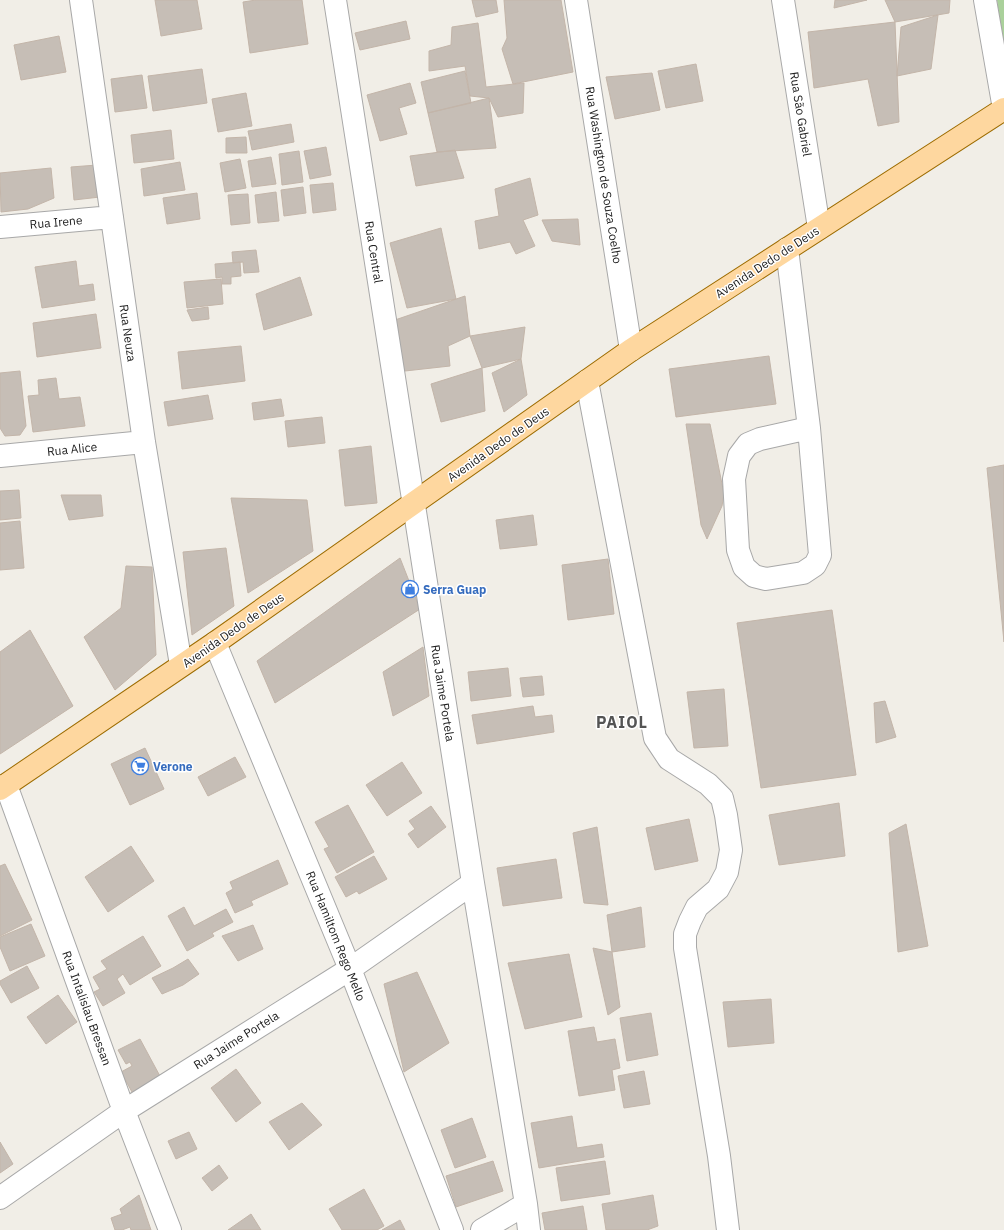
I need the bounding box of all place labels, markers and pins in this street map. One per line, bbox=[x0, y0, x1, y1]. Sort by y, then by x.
shop icon: Serra Guap bbox=[400, 579, 420, 599]
place label: Serra Guap bbox=[423, 582, 486, 597]
supermarket icon: Verone bbox=[130, 756, 150, 776]
place label: Verone bbox=[153, 759, 193, 774]

